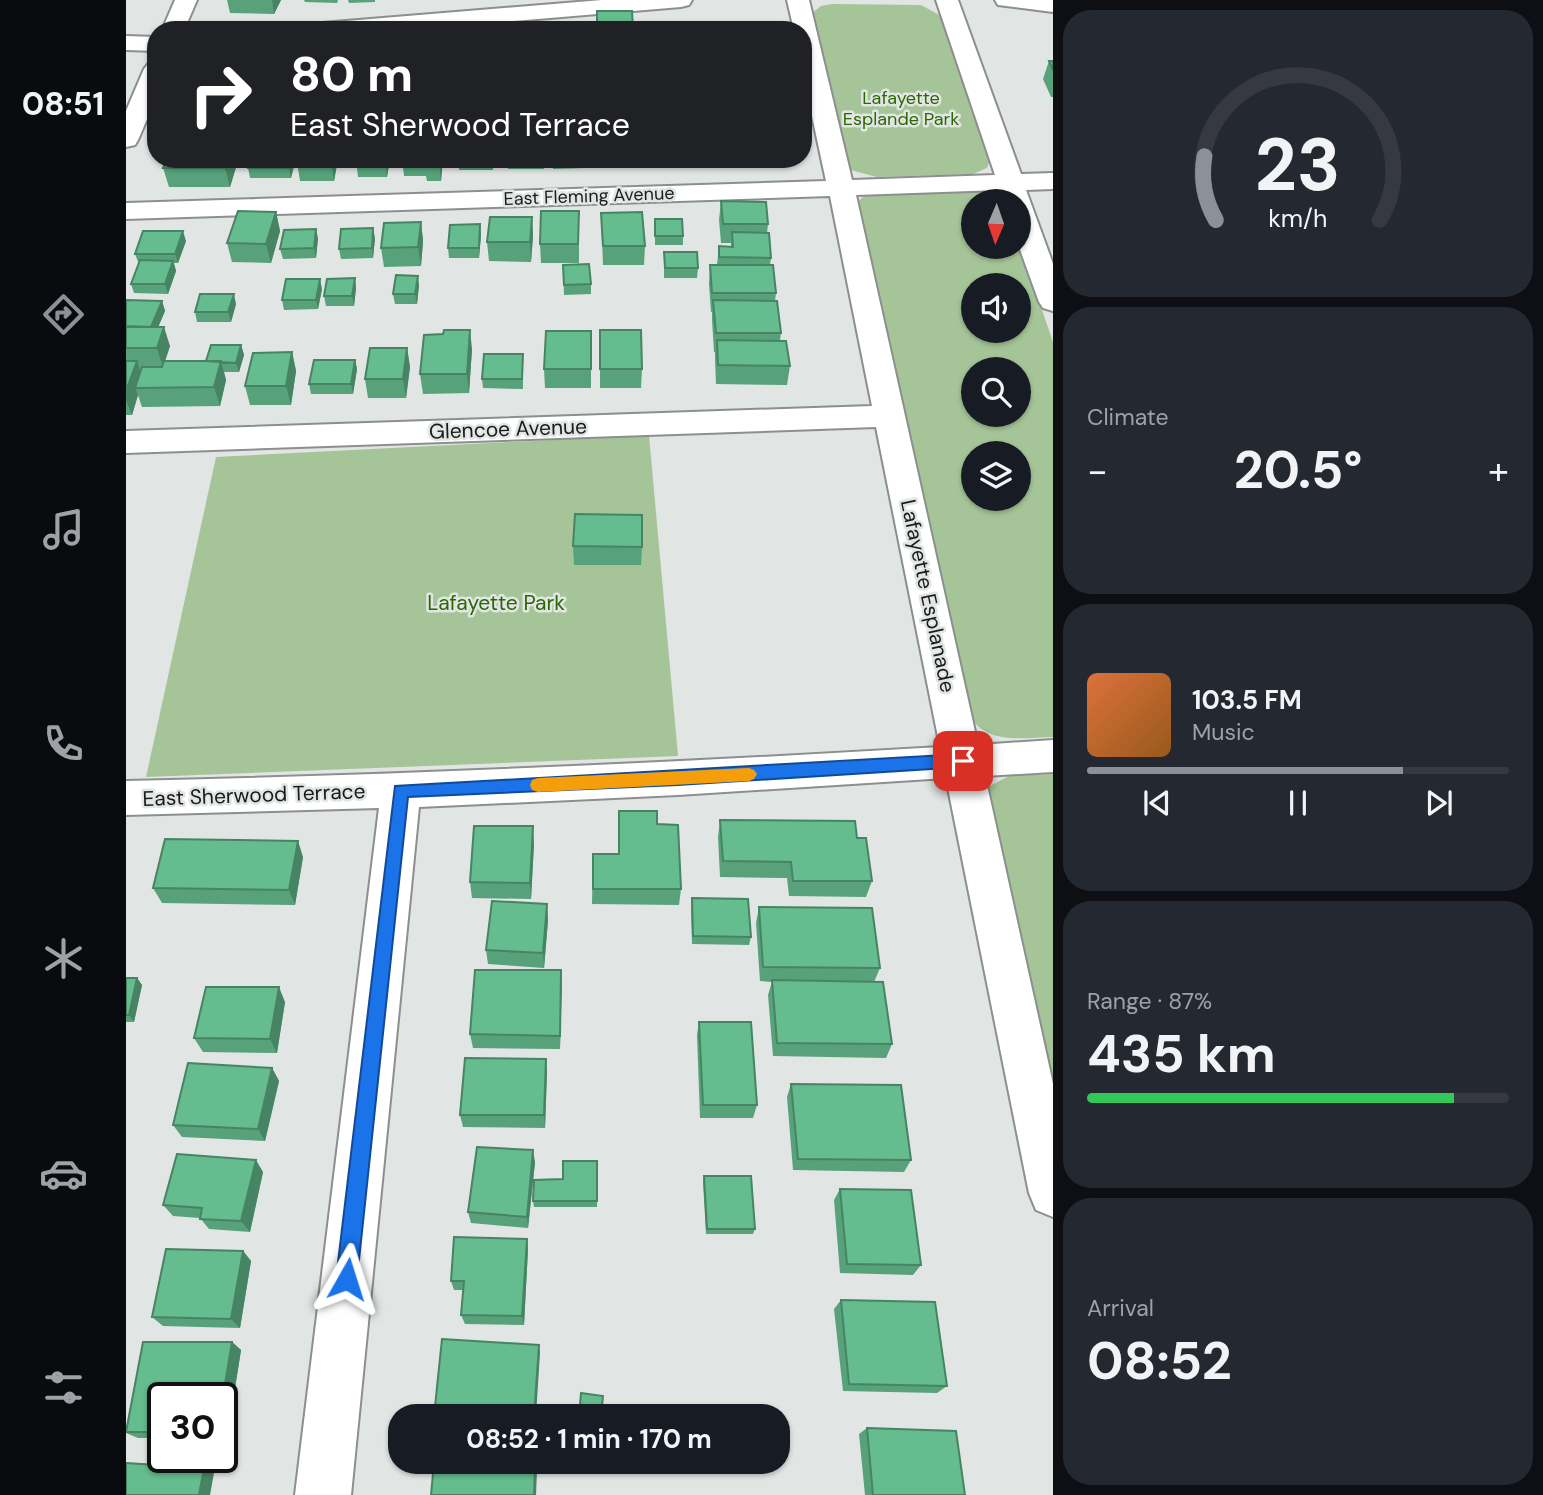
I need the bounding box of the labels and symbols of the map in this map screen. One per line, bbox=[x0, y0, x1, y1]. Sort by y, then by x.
park label: Lafayette Esplande Park bbox=[843, 86, 959, 131]
street label: East Fleming Avenue bbox=[503, 181, 675, 211]
north arrow bbox=[961, 189, 1031, 259]
street label: Glencoe Avenue bbox=[429, 412, 587, 446]
street label: Lafayette Esplanade bbox=[894, 497, 962, 695]
park label: Lafayette Park bbox=[427, 589, 565, 617]
pin bbox=[933, 731, 993, 791]
street label: East Sherwood Terrace bbox=[142, 777, 366, 813]
position arrow bbox=[310, 1242, 384, 1316]
speed limit sign: 30 bbox=[147, 1382, 238, 1473]

